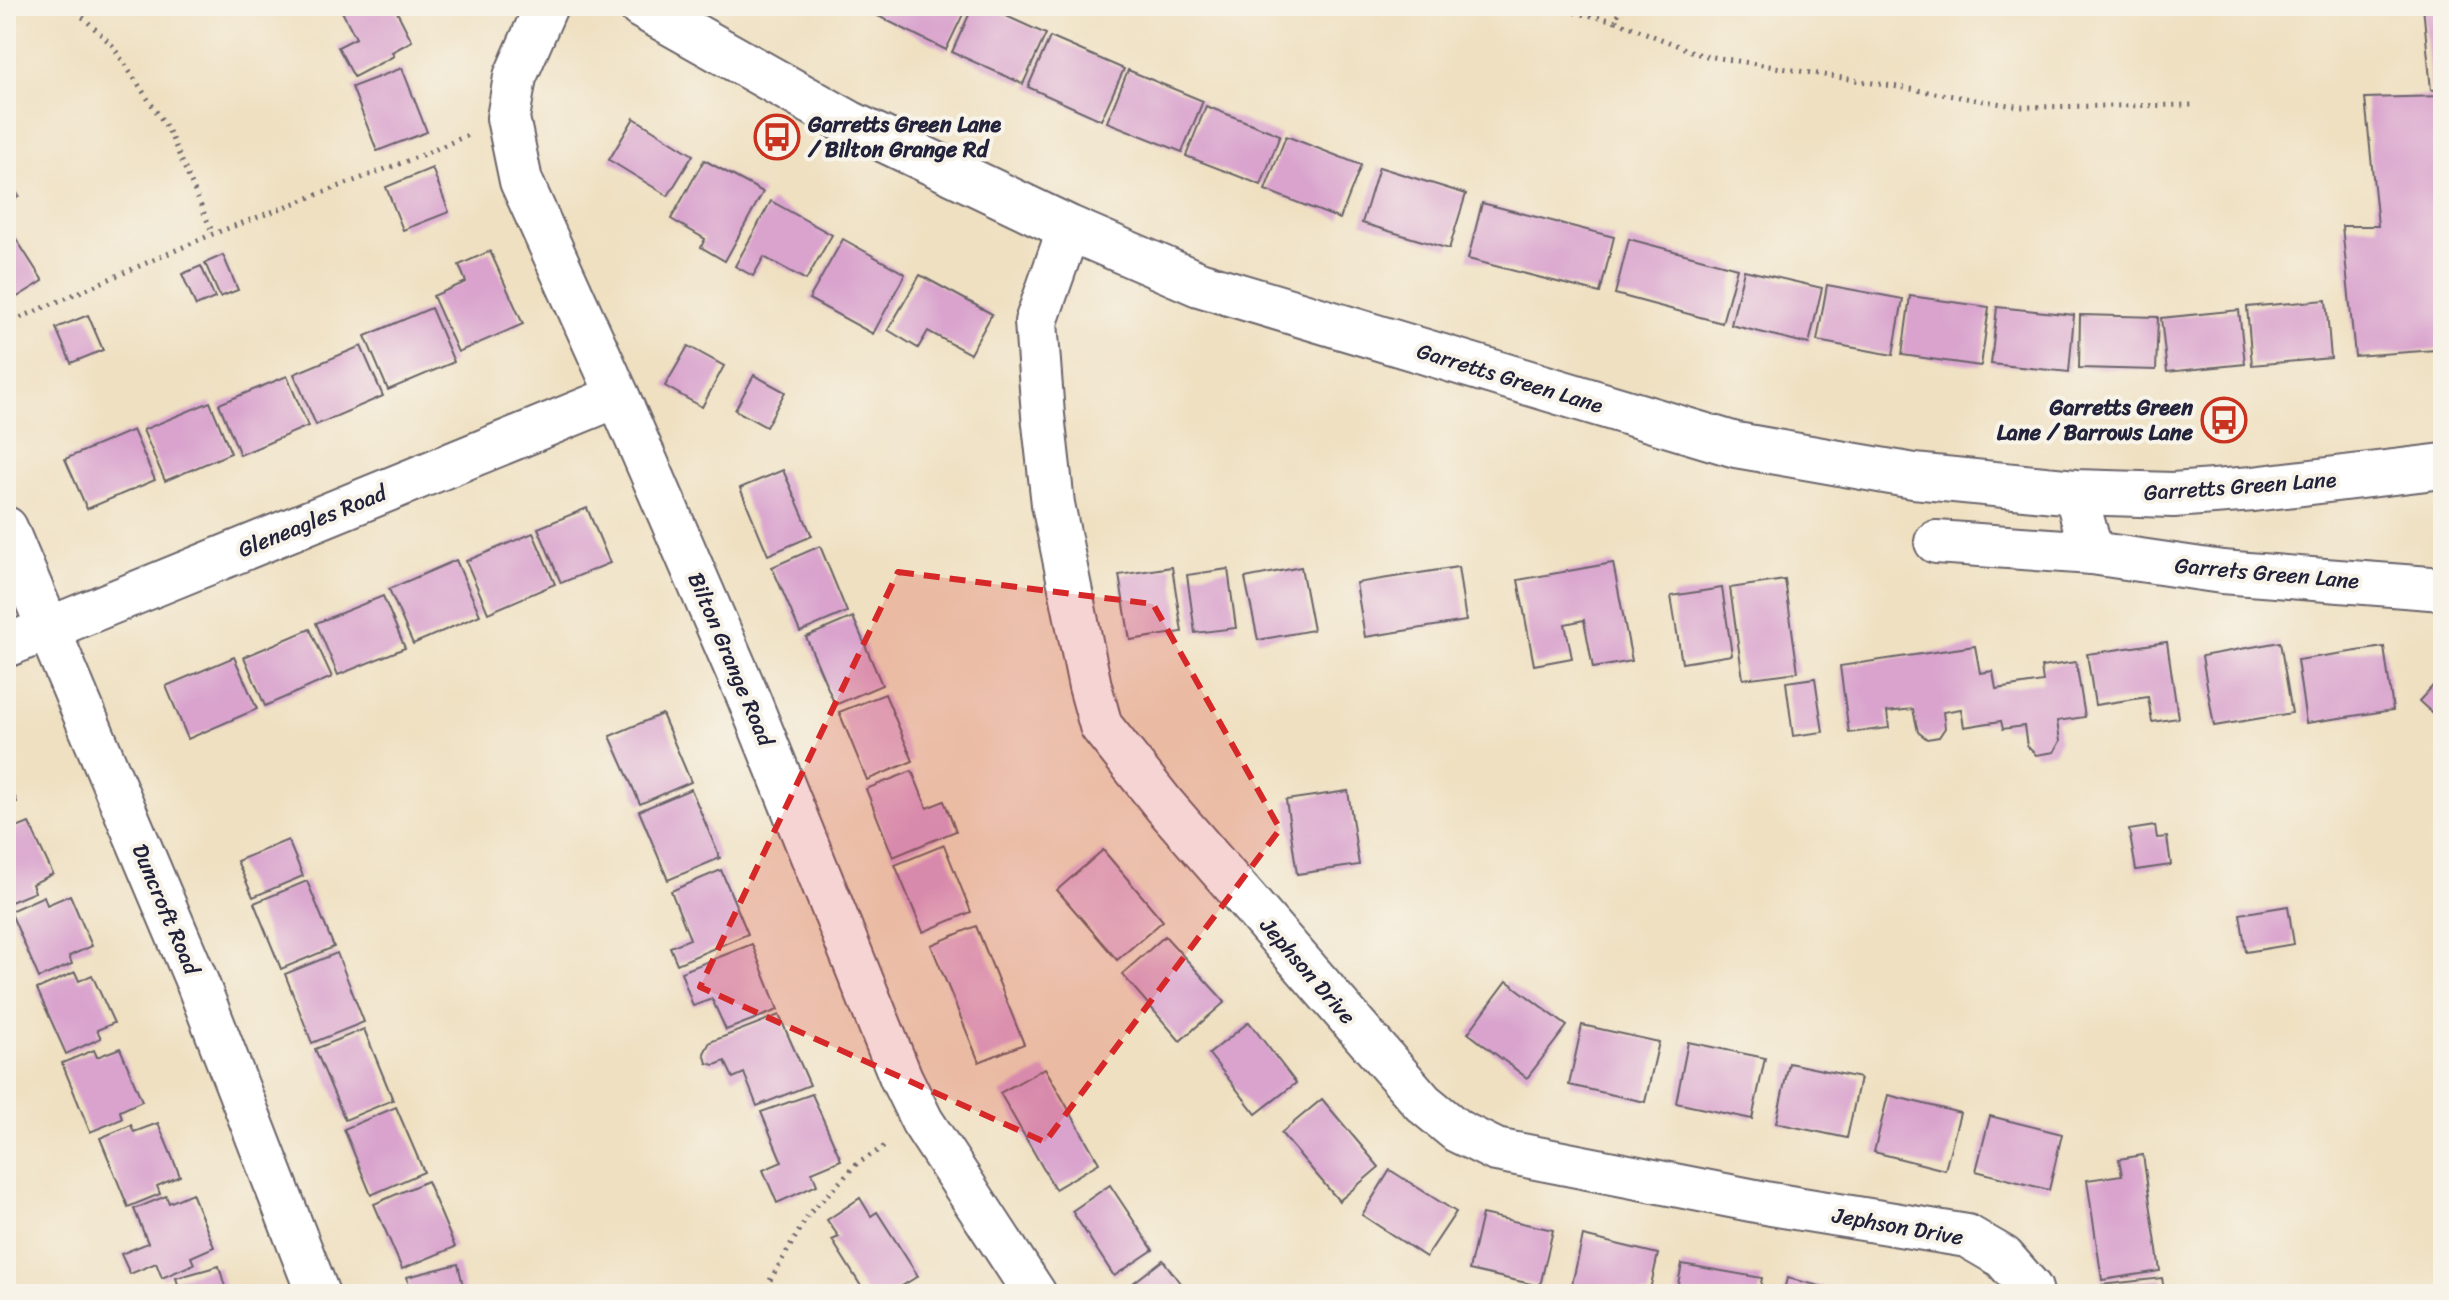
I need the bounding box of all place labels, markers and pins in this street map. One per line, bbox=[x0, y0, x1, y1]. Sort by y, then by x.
place label: Garretts Green Lane / Bilton Grange Rd bbox=[807, 105, 1001, 169]
bus stop icon: Garretts Green Lane / Bilton Grange Rd bbox=[753, 113, 801, 161]
place label: Garretts Green Lane / Barrows Lane bbox=[1997, 388, 2194, 452]
bus stop icon: Garretts Green Lane / Barrows Lane bbox=[2200, 396, 2248, 444]

